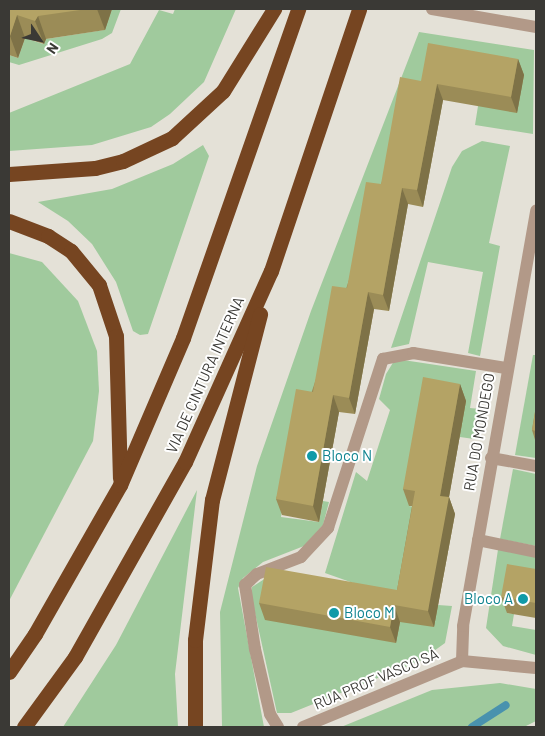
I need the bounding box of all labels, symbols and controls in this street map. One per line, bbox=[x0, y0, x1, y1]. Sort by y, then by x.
north arrow bbox=[15, 15, 65, 65]
text: N bbox=[43, 40, 63, 57]
street label: VIA DE CINTURA INTERNA bbox=[162, 294, 248, 456]
street label: RUA DO MONDEGO bbox=[460, 372, 498, 492]
place label: Bloco N bbox=[322, 447, 372, 465]
marker: Bloco N bbox=[306, 450, 318, 462]
place label: Bloco A bbox=[464, 590, 513, 608]
marker: Bloco A bbox=[517, 593, 529, 605]
place label: Bloco M bbox=[344, 604, 395, 622]
marker: Bloco M bbox=[328, 607, 340, 619]
street label: RUA PROF VASCO SÁ bbox=[311, 645, 441, 713]

